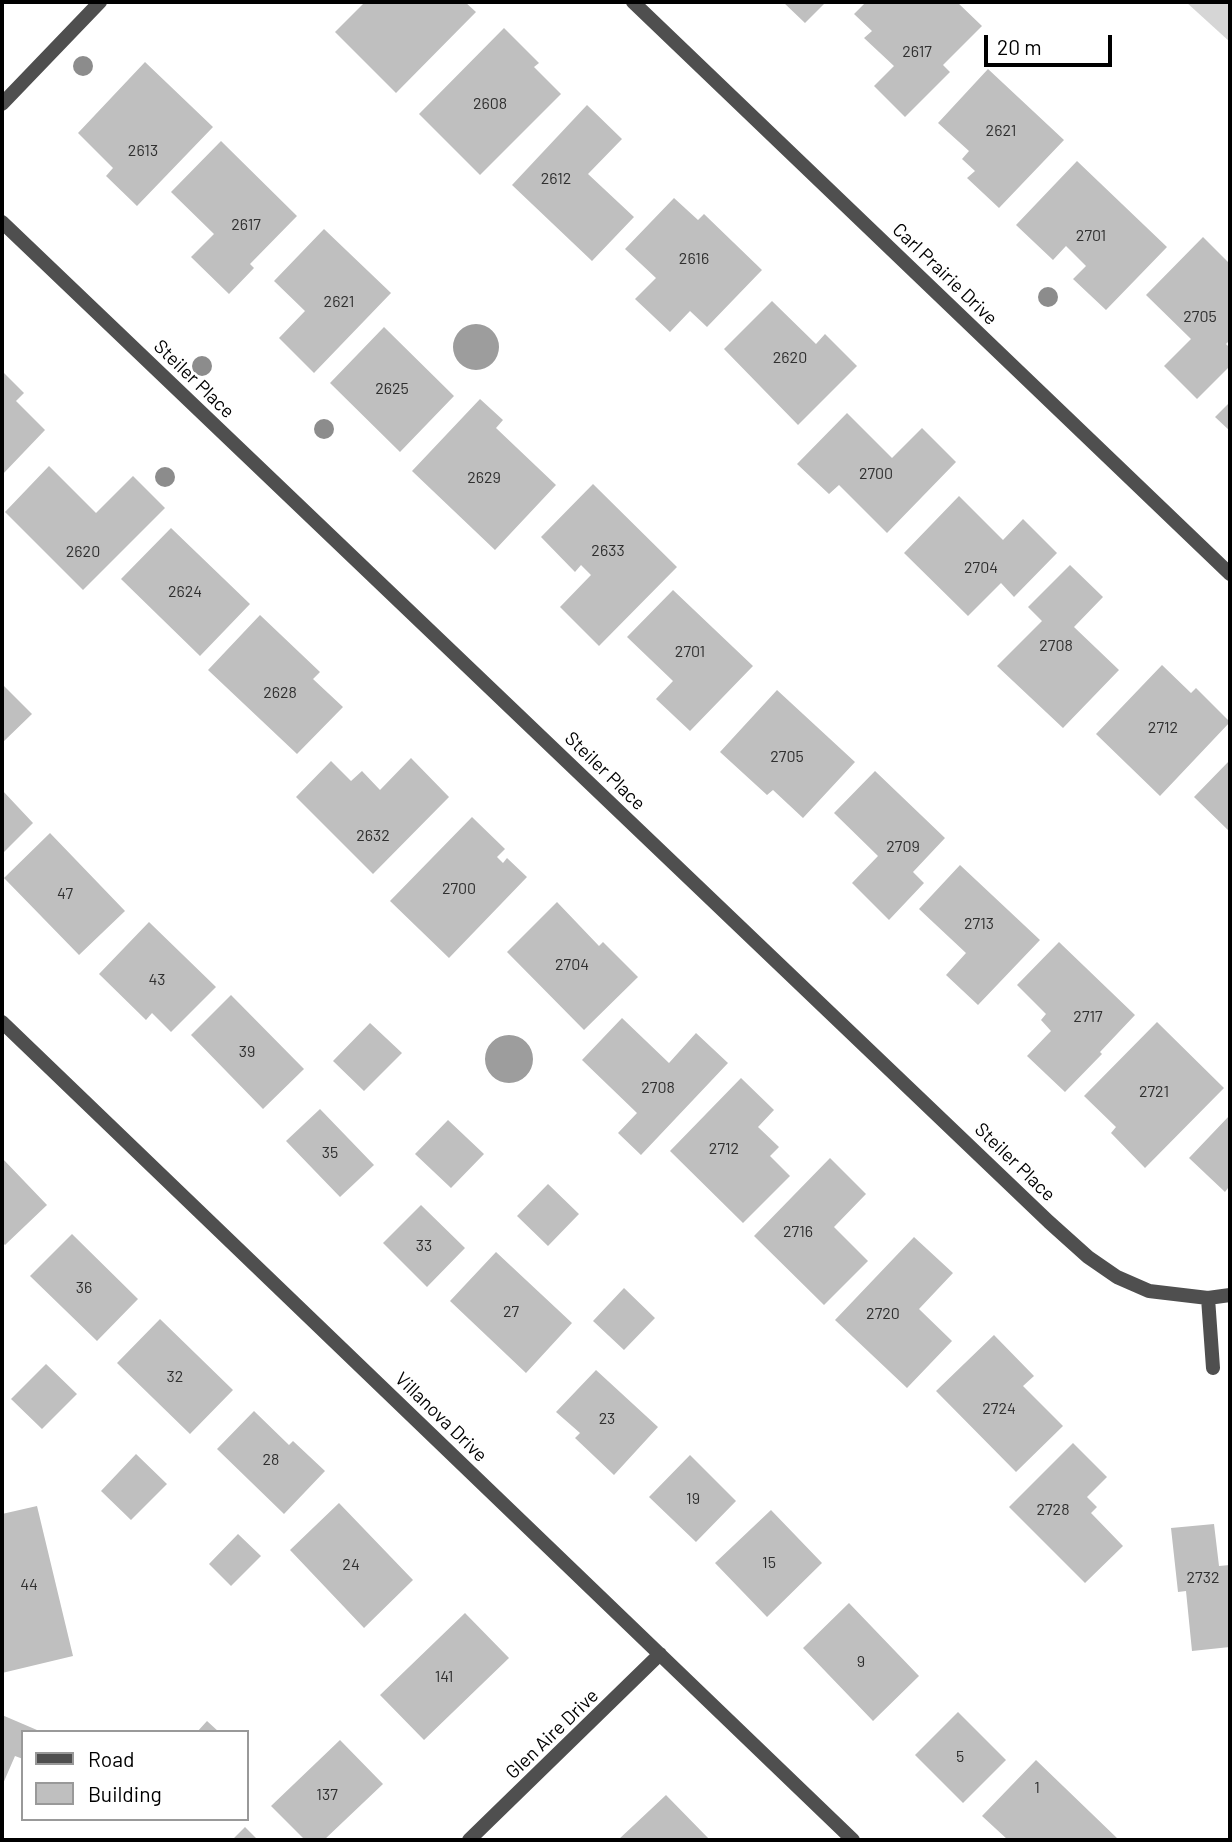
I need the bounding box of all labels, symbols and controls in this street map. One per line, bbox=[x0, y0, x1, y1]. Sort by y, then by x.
scale bar bbox=[987, 21, 1115, 65]
text: 20 m bbox=[997, 34, 1042, 59]
house number: 2617 bbox=[902, 42, 932, 62]
house number: 2608 bbox=[473, 94, 507, 114]
house number: 2621 bbox=[986, 121, 1016, 141]
house number: 2613 bbox=[128, 141, 158, 161]
house number: 2612 bbox=[541, 169, 571, 189]
house number: 2617 bbox=[231, 215, 261, 235]
street label: Carl Prairie Drive bbox=[888, 218, 1002, 330]
house number: 2701 bbox=[1076, 226, 1106, 246]
house number: 2616 bbox=[679, 249, 709, 269]
house number: 2621 bbox=[324, 292, 354, 312]
house number: 2705 bbox=[1183, 307, 1217, 327]
street label: Steiler Place bbox=[149, 335, 239, 423]
house number: 2620 bbox=[773, 348, 807, 368]
house number: 2625 bbox=[375, 379, 409, 399]
house number: 2700 bbox=[859, 464, 893, 484]
house number: 2629 bbox=[467, 468, 501, 488]
house number: 2633 bbox=[591, 541, 625, 561]
house number: 2620 bbox=[66, 542, 100, 562]
house number: 2704 bbox=[964, 558, 998, 578]
house number: 2624 bbox=[168, 582, 202, 602]
house number: 2708 bbox=[1039, 636, 1073, 656]
house number: 2701 bbox=[675, 642, 705, 662]
house number: 2628 bbox=[263, 683, 297, 703]
house number: 2712 bbox=[1148, 718, 1178, 738]
street label: Steiler Place bbox=[560, 727, 650, 815]
house number: 2705 bbox=[770, 747, 804, 767]
house number: 2632 bbox=[356, 826, 390, 846]
house number: 2709 bbox=[886, 837, 920, 857]
house number: 2700 bbox=[442, 879, 476, 899]
house number: 47 bbox=[57, 884, 73, 904]
house number: 2713 bbox=[964, 914, 994, 934]
house number: 2704 bbox=[555, 955, 589, 975]
house number: 43 bbox=[148, 970, 166, 990]
house number: 2717 bbox=[1073, 1007, 1103, 1027]
house number: 39 bbox=[239, 1042, 255, 1062]
house number: 2708 bbox=[641, 1078, 675, 1098]
house number: 2721 bbox=[1139, 1082, 1169, 1102]
street label: Steiler Place bbox=[970, 1118, 1060, 1206]
house number: 2712 bbox=[709, 1139, 739, 1159]
house number: 35 bbox=[322, 1143, 338, 1163]
house number: 2716 bbox=[783, 1222, 813, 1242]
house number: 33 bbox=[416, 1236, 432, 1256]
house number: 36 bbox=[76, 1278, 92, 1298]
house number: 27 bbox=[503, 1302, 519, 1322]
house number: 2720 bbox=[866, 1304, 900, 1324]
house number: 32 bbox=[167, 1367, 183, 1387]
street label: Villanova Drive bbox=[390, 1367, 492, 1467]
house number: 2724 bbox=[982, 1399, 1016, 1419]
house number: 23 bbox=[599, 1409, 615, 1429]
house number: 28 bbox=[263, 1450, 279, 1470]
house number: 19 bbox=[686, 1489, 700, 1509]
house number: 2728 bbox=[1036, 1500, 1070, 1520]
house number: 15 bbox=[762, 1553, 776, 1573]
house number: 24 bbox=[342, 1555, 360, 1575]
house number: 2732 bbox=[1187, 1568, 1219, 1588]
house number: 44 bbox=[20, 1575, 38, 1595]
house number: 9 bbox=[857, 1652, 865, 1672]
house number: 141 bbox=[435, 1667, 453, 1687]
street label: Glen Aire Drive bbox=[501, 1684, 603, 1784]
legend bbox=[21, 1730, 248, 1821]
text: Road bbox=[88, 1746, 134, 1771]
house number: 5 bbox=[956, 1747, 964, 1767]
house number: 1 bbox=[1034, 1778, 1040, 1798]
text: Building bbox=[88, 1781, 162, 1806]
house number: 137 bbox=[316, 1785, 338, 1805]

